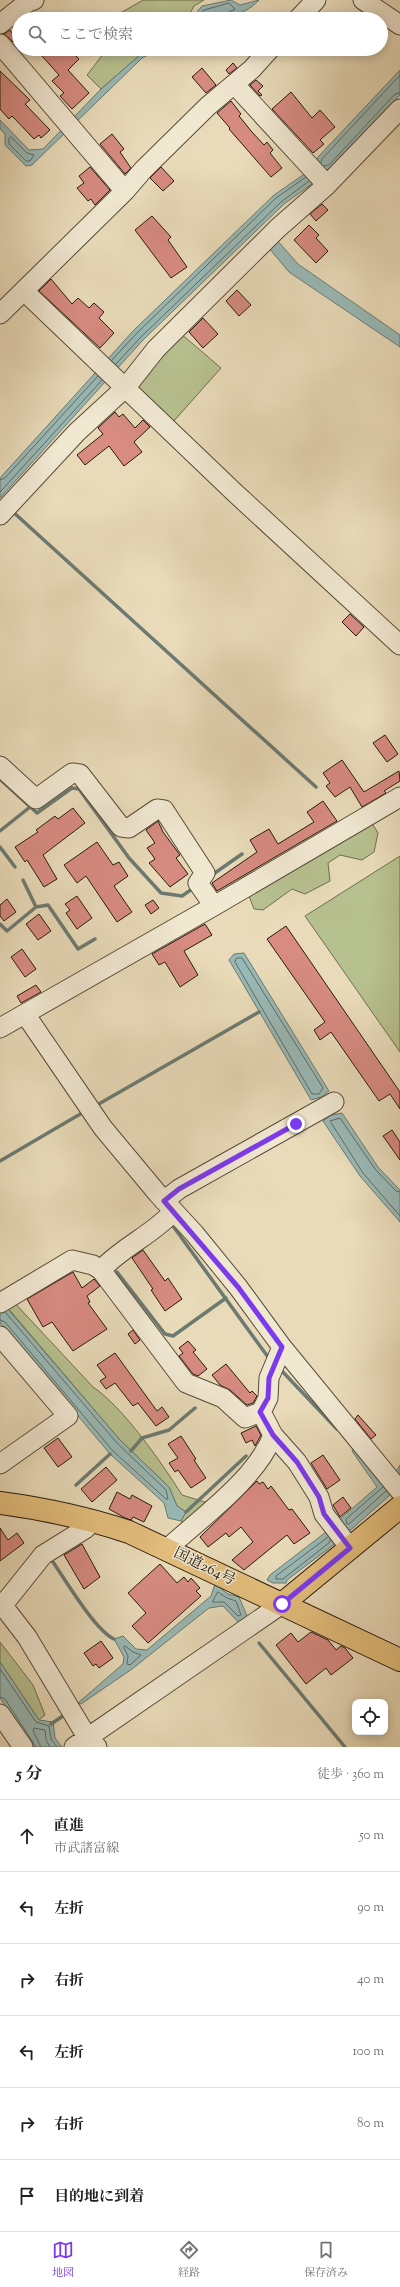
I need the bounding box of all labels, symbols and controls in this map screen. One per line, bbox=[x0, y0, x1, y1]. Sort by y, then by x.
search box bbox=[12, 12, 388, 56]
icon: search bbox=[26, 23, 48, 45]
text: ここで検索 bbox=[58, 25, 133, 46]
route end bbox=[287, 1115, 305, 1133]
street label: 国道264号 bbox=[170, 1543, 239, 1591]
route start bbox=[273, 1595, 291, 1613]
map controls bbox=[352, 1699, 388, 1735]
button: locate bbox=[352, 1699, 388, 1735]
text: 5 分 bbox=[16, 1763, 42, 1787]
text: 徒歩 · 360 m bbox=[317, 1766, 384, 1784]
text: 直進 bbox=[54, 1816, 84, 1837]
icon: ahead bbox=[16, 1825, 38, 1847]
text: 50 m bbox=[359, 1827, 384, 1845]
text: 市武諸富線 bbox=[54, 1840, 119, 1858]
icon: left bbox=[16, 1897, 38, 1919]
text: 左折 bbox=[54, 1899, 84, 1920]
text: 90 m bbox=[357, 1899, 384, 1917]
icon: right bbox=[16, 1969, 38, 1991]
text: 右折 bbox=[54, 1971, 84, 1992]
text: 40 m bbox=[357, 1971, 384, 1989]
icon: left bbox=[16, 2041, 38, 2063]
text: 左折 bbox=[54, 2043, 84, 2064]
text: 100 m bbox=[352, 2043, 384, 2061]
icon: right bbox=[16, 2113, 38, 2135]
text: 右折 bbox=[54, 2115, 84, 2136]
text: 80 m bbox=[357, 2115, 384, 2133]
icon: arrive bbox=[16, 2185, 38, 2207]
text: 目的地に到着 bbox=[54, 2187, 144, 2208]
tab: 地図 bbox=[52, 2239, 74, 2281]
tab: 経路 bbox=[178, 2239, 200, 2281]
tab: 保存済み bbox=[304, 2239, 348, 2281]

